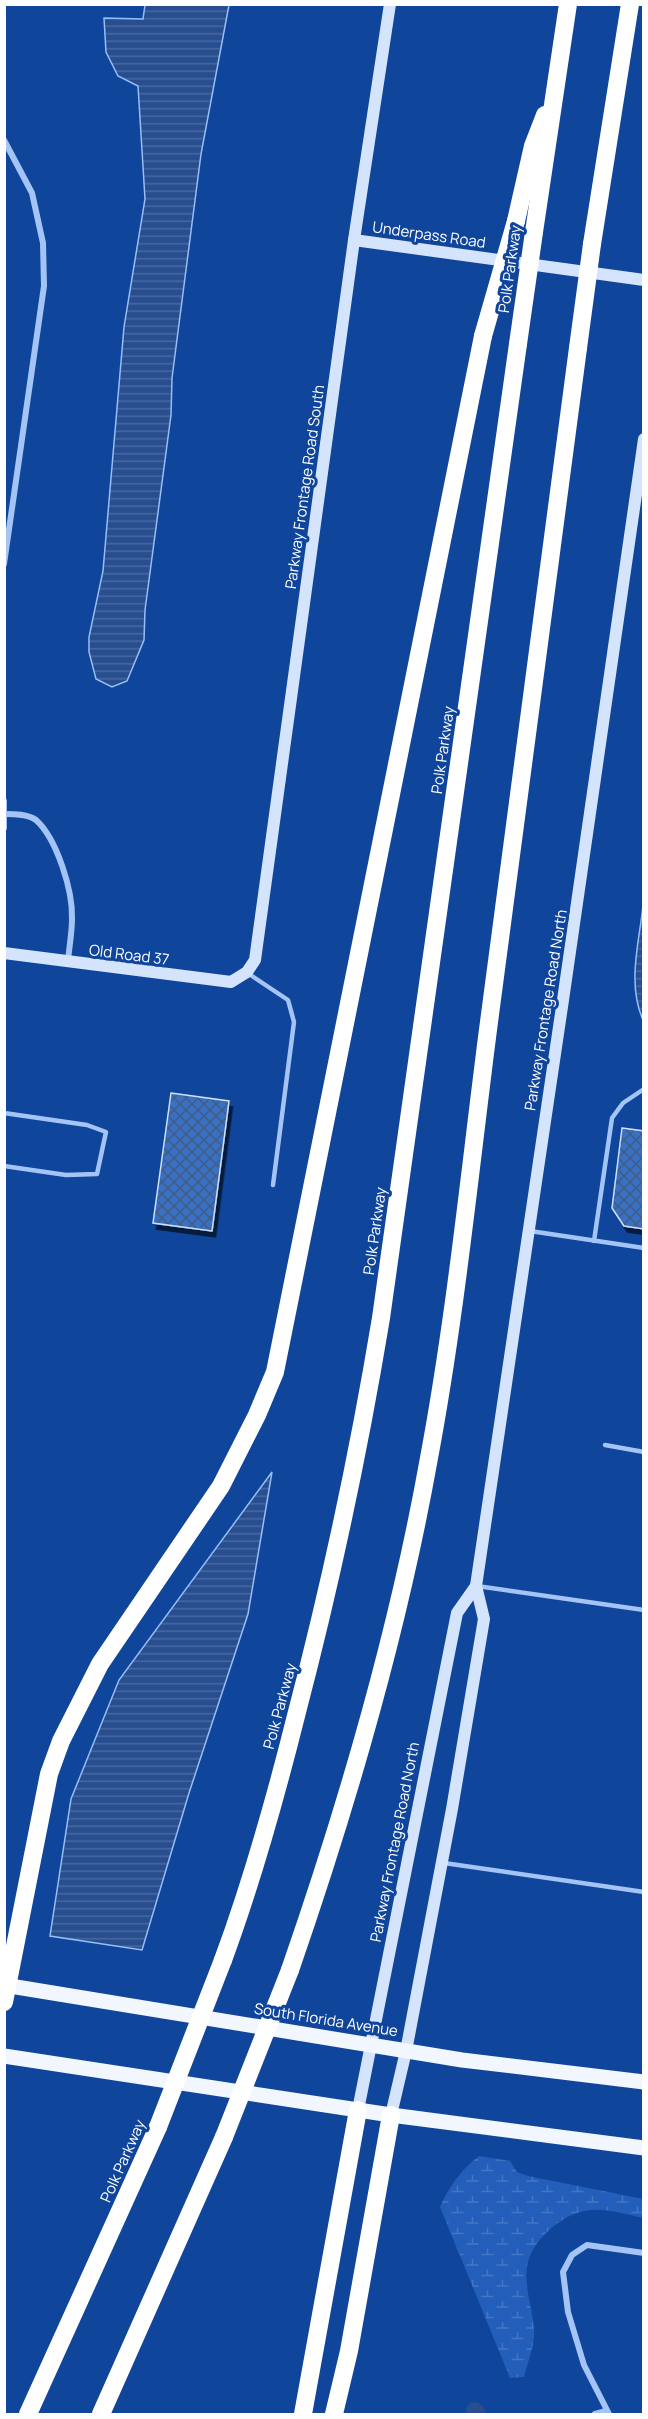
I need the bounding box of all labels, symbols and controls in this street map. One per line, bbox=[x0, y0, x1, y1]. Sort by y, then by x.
street label: Underpass Road bbox=[371, 216, 487, 253]
street label: Polk Parkway bbox=[493, 224, 526, 314]
street label: Parkway Frontage Road South bbox=[280, 383, 329, 590]
street label: Polk Parkway bbox=[426, 705, 459, 795]
street label: Parkway Frontage Road North bbox=[519, 908, 572, 1112]
street label: Old Road 37 bbox=[88, 939, 170, 970]
street label: Polk Parkway bbox=[358, 1186, 391, 1276]
street label: Polk Parkway bbox=[258, 1660, 301, 1751]
street label: Parkway Frontage Road North bbox=[365, 1740, 424, 1944]
street label: South Florida Avenue bbox=[253, 1998, 400, 2041]
street label: Polk Parkway bbox=[95, 2116, 150, 2206]

